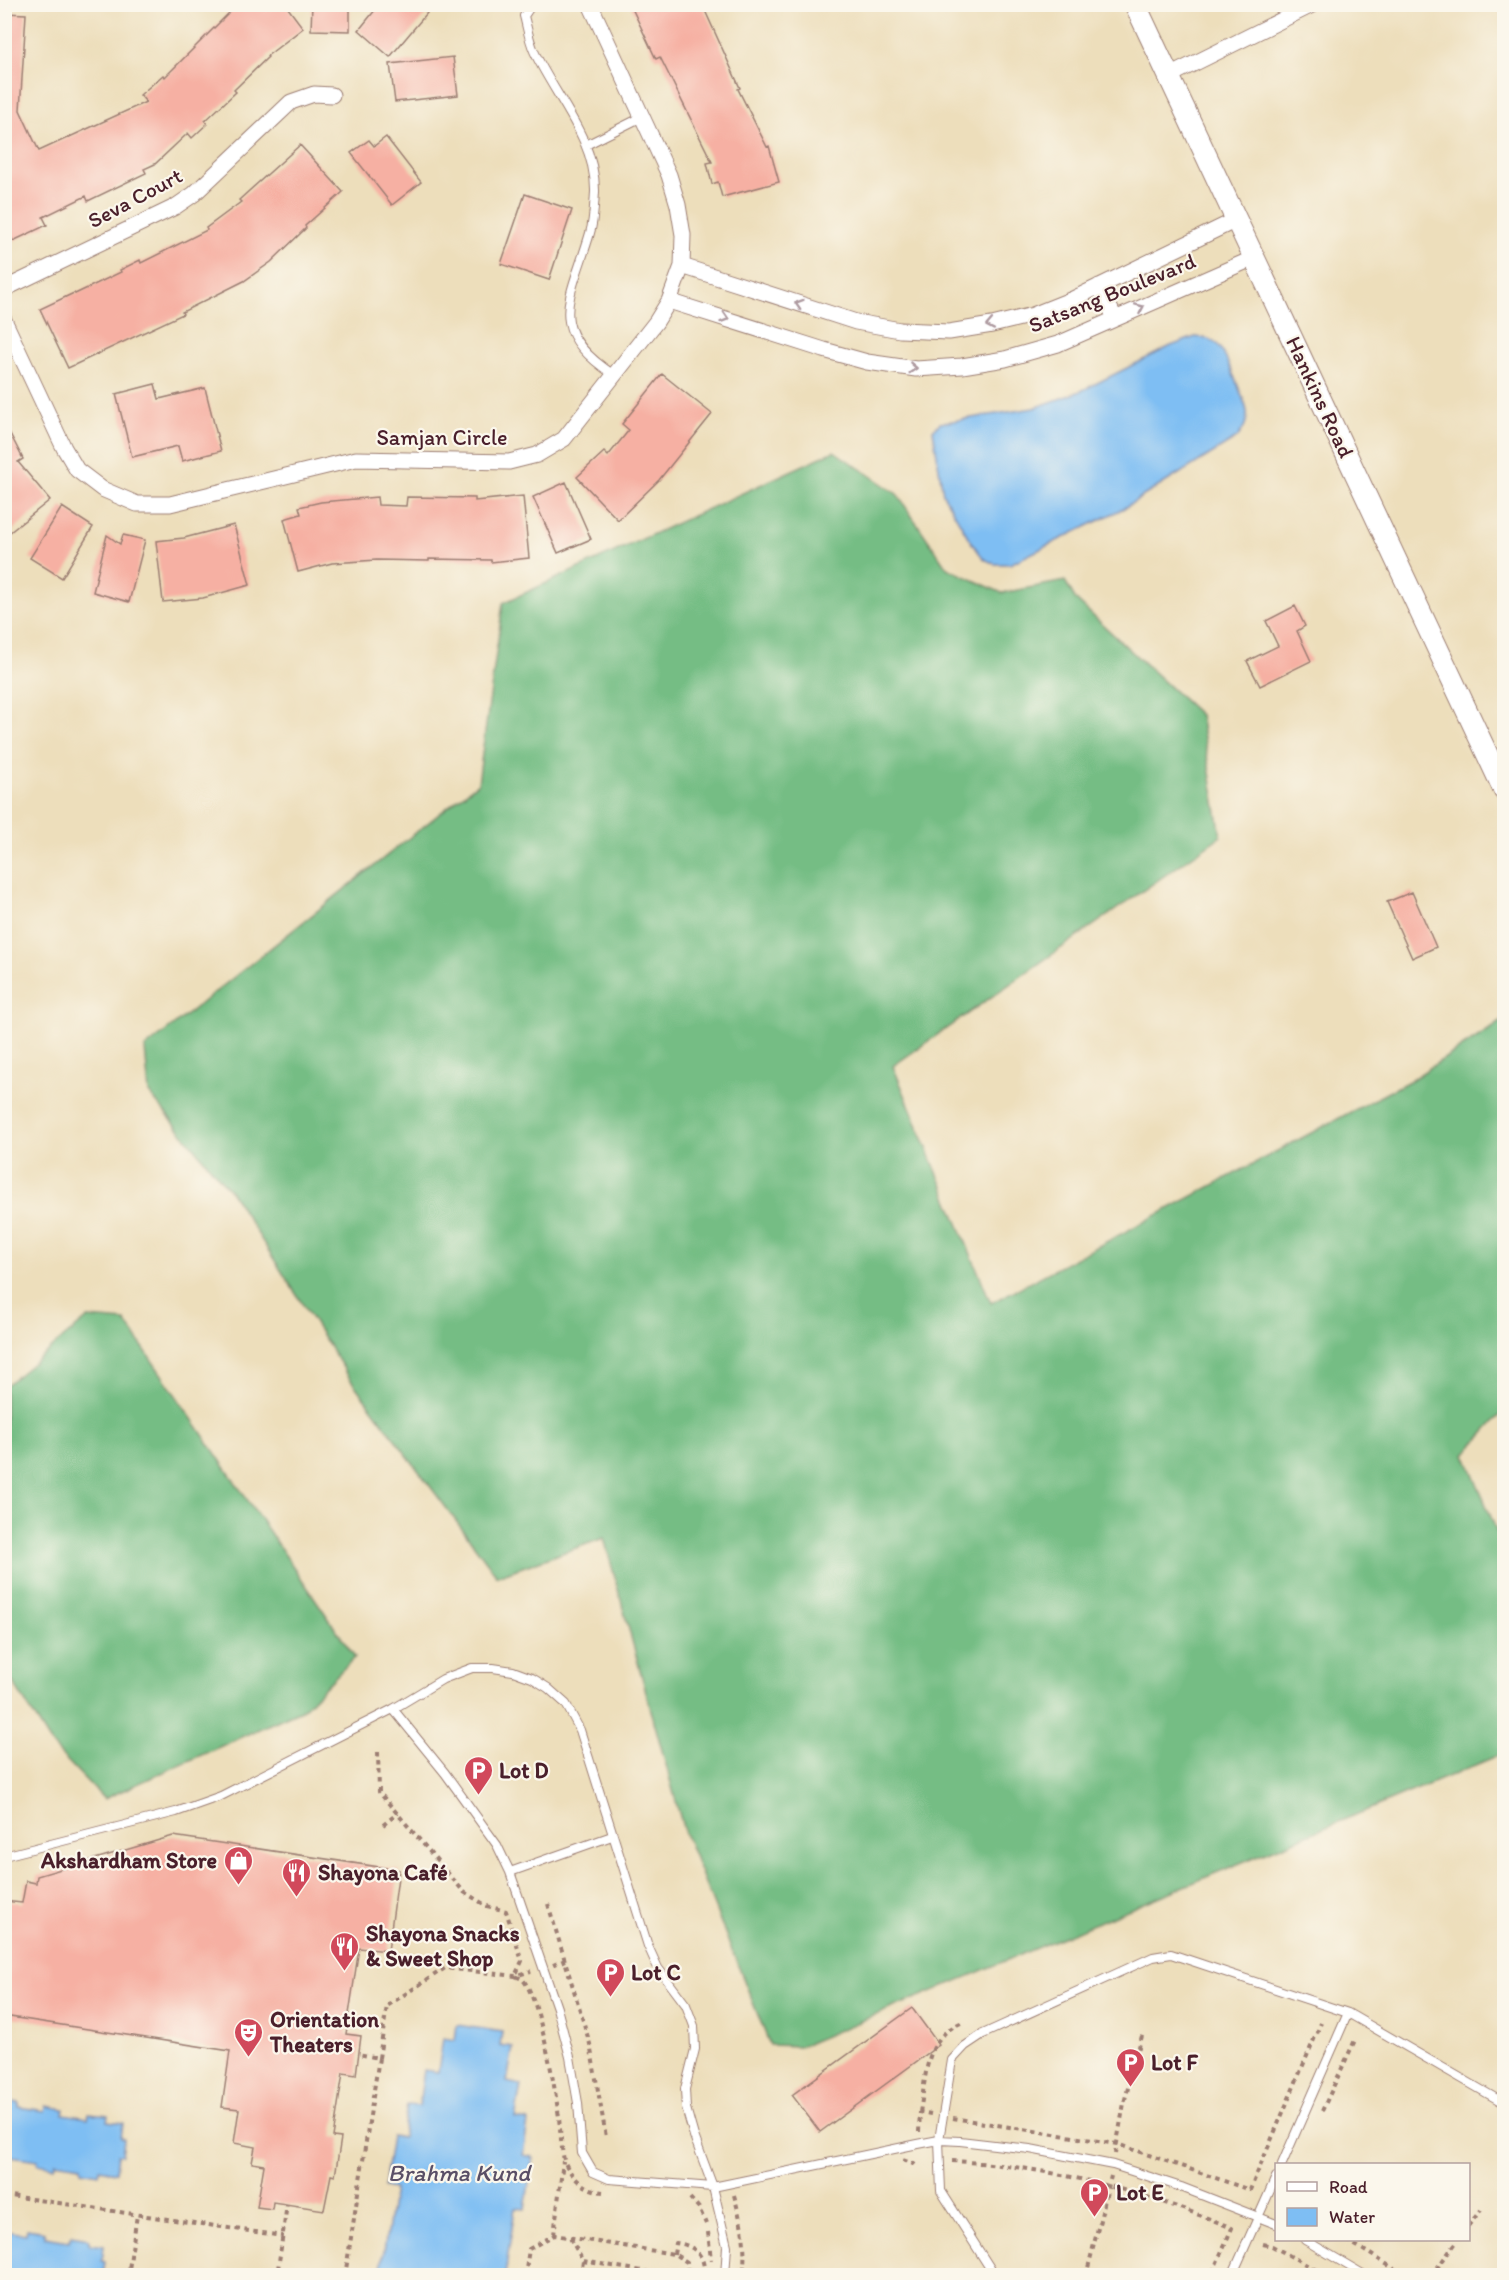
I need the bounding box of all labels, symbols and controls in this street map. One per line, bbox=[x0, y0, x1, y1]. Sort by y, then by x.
street label: Seva Court bbox=[83, 162, 187, 234]
street label: Satsang Boulevard bbox=[1025, 247, 1200, 339]
one-way arrow bbox=[794, 299, 805, 311]
one-way arrow bbox=[1134, 303, 1145, 315]
one-way arrow bbox=[719, 311, 730, 324]
one-way arrow bbox=[986, 318, 996, 331]
street label: Hankins Road bbox=[1280, 332, 1360, 462]
one-way arrow bbox=[909, 361, 918, 374]
street label: Samjan Circle bbox=[376, 424, 508, 451]
parking icon: Lot D bbox=[462, 1754, 494, 1796]
place label: Lot D bbox=[499, 1757, 548, 1784]
shop icon: Akshardham Store bbox=[222, 1844, 254, 1886]
place label: Akshardham Store bbox=[40, 1847, 217, 1874]
restaurant icon: Shayona Café bbox=[281, 1856, 313, 1898]
place label: Shayona Café bbox=[318, 1859, 448, 1886]
place label: Shayona Snacks & Sweet Shop bbox=[366, 1920, 520, 1972]
restaurant icon: Shayona Snacks & Sweet Shop bbox=[329, 1930, 361, 1972]
parking icon: Lot C bbox=[594, 1956, 626, 1998]
place label: Lot C bbox=[631, 1959, 681, 1986]
place label: Orientation Theaters bbox=[269, 2006, 379, 2058]
theatre icon: Orientation Theaters bbox=[233, 2016, 265, 2058]
parking icon: Lot F bbox=[1114, 2046, 1146, 2088]
place label: Lot F bbox=[1151, 2049, 1198, 2076]
water label: Brahma Kund bbox=[388, 2158, 532, 2187]
legend bbox=[1275, 2163, 1470, 2241]
parking icon: Lot E bbox=[1079, 2176, 1111, 2218]
text: Road bbox=[1329, 2176, 1368, 2198]
place label: Lot E bbox=[1116, 2179, 1164, 2206]
text: Water bbox=[1329, 2206, 1375, 2228]

